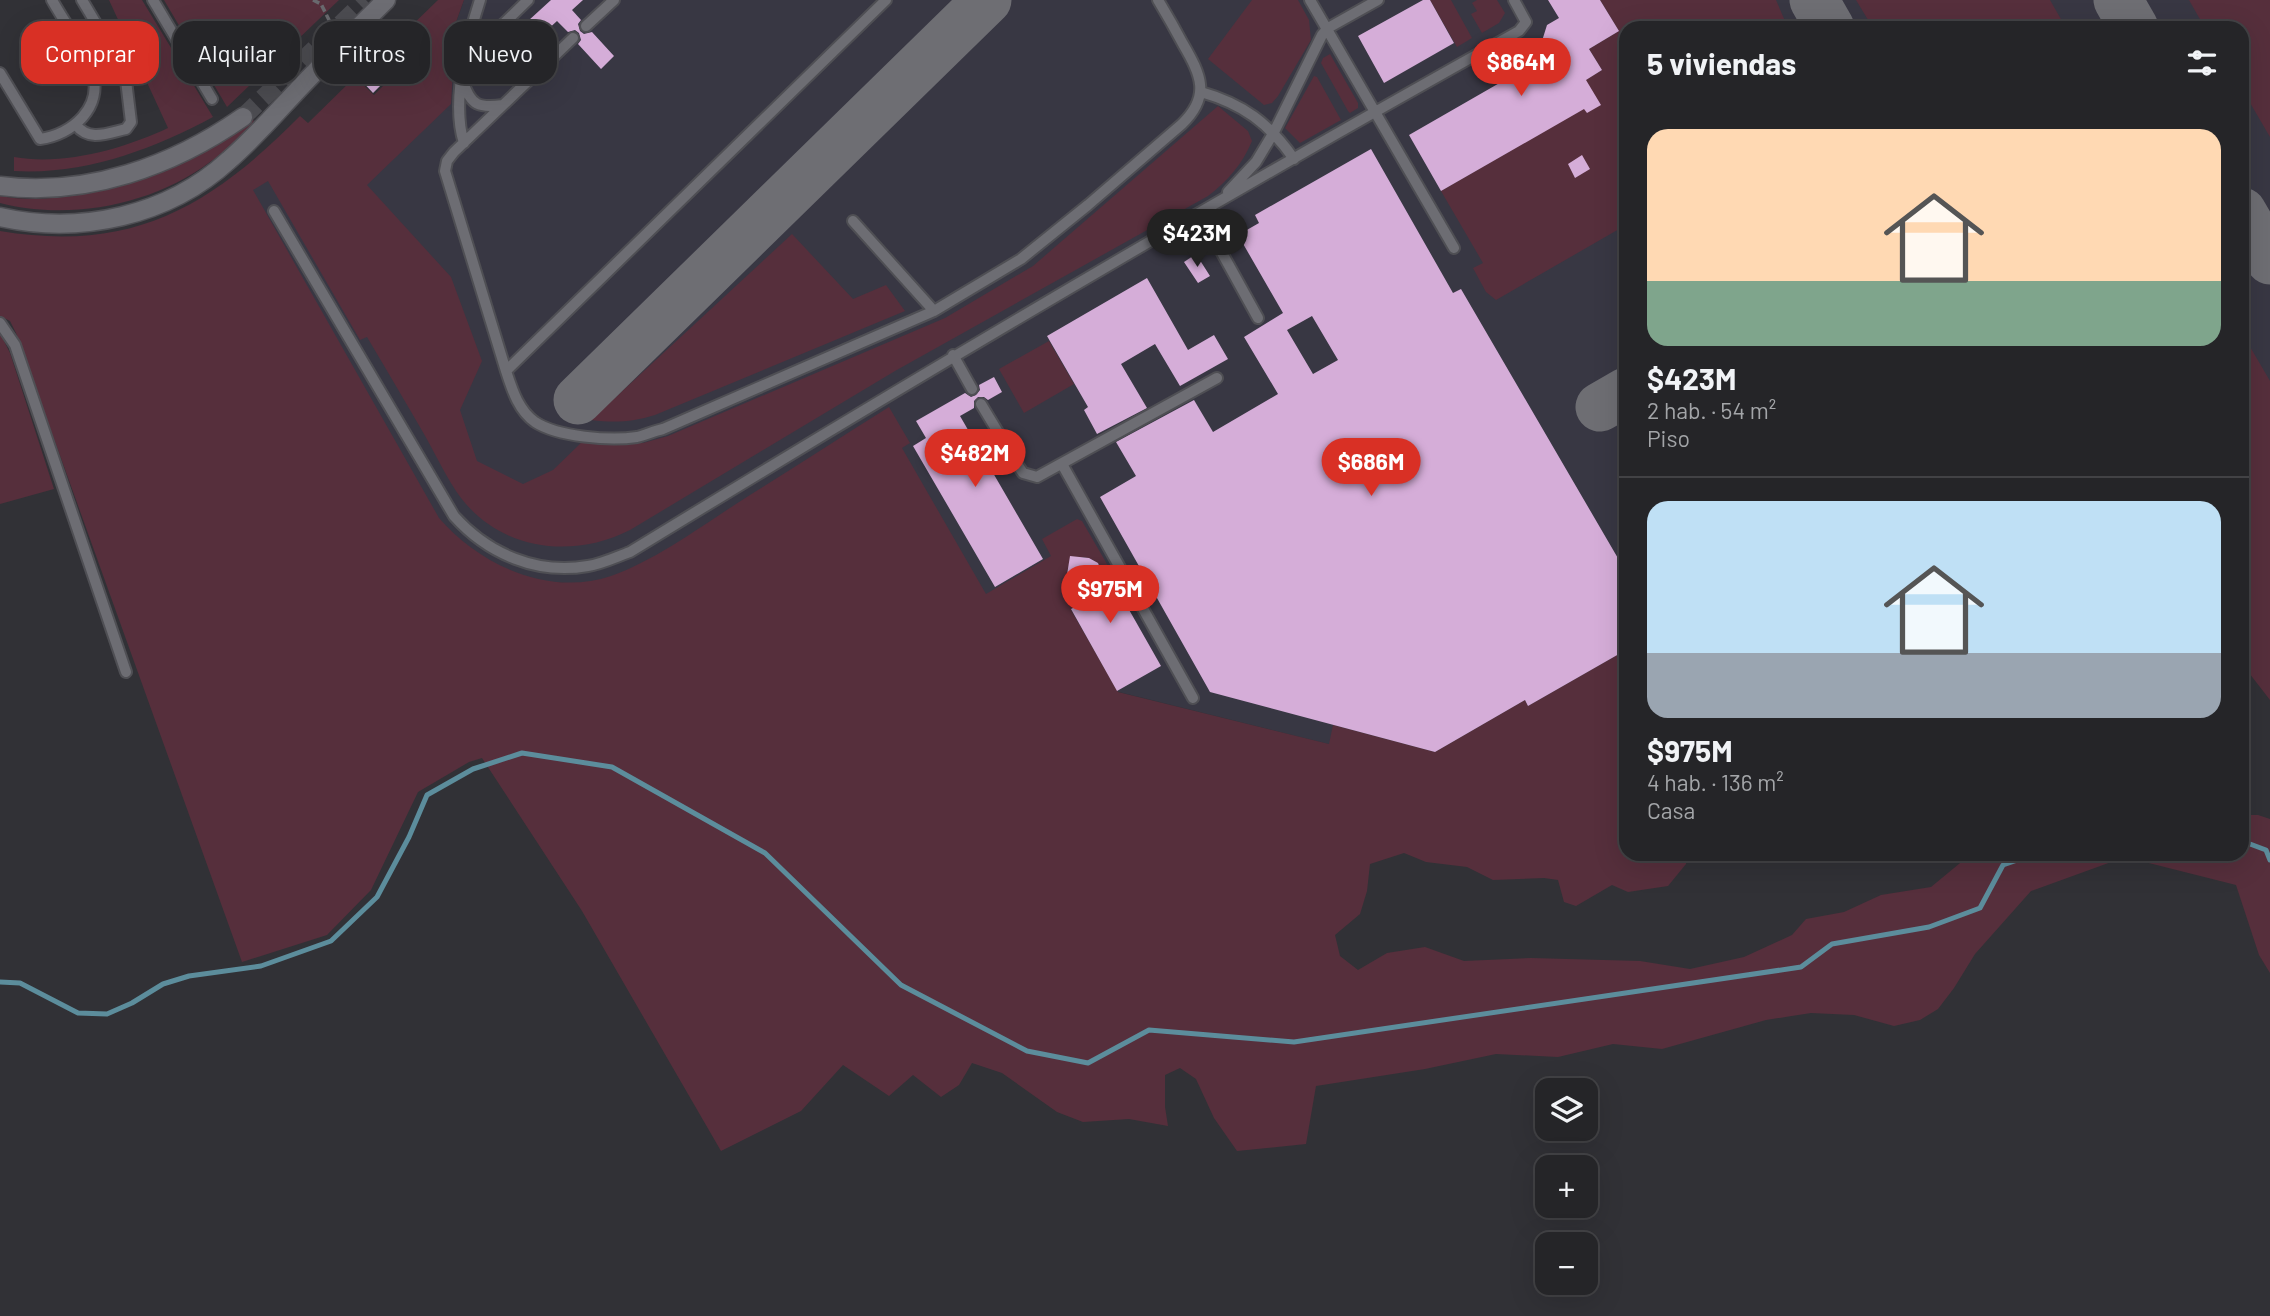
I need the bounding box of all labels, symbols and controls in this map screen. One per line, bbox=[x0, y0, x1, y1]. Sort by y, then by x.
chip: Comprar bbox=[21, 21, 159, 84]
chip: Alquilar bbox=[173, 21, 300, 84]
chip: Filtros bbox=[314, 21, 430, 84]
chip: Nuevo bbox=[444, 21, 557, 84]
pin: $864M bbox=[1472, 38, 1570, 98]
icon: filters bbox=[2183, 44, 2221, 82]
text: 5 viviendas bbox=[1647, 45, 1796, 81]
text: $864M bbox=[1487, 47, 1555, 75]
icon: home bbox=[1871, 175, 1997, 301]
pin: $423M bbox=[1148, 210, 1246, 269]
text: $423M bbox=[1163, 218, 1231, 246]
text: $423M bbox=[1647, 360, 1736, 396]
text: 2 hab. · 54 m² bbox=[1647, 396, 1776, 424]
text: Piso bbox=[1647, 424, 1690, 452]
pin: $482M bbox=[926, 430, 1024, 489]
text: $482M bbox=[941, 438, 1009, 466]
pin: $686M bbox=[1322, 438, 1420, 498]
text: $686M bbox=[1338, 447, 1404, 475]
icon: home bbox=[1871, 547, 1997, 673]
pin: $975M bbox=[1061, 566, 1159, 625]
text: $975M bbox=[1077, 574, 1143, 602]
text: $975M bbox=[1647, 732, 1733, 768]
text: 4 hab. · 136 m² bbox=[1647, 768, 1784, 796]
text: Casa bbox=[1647, 796, 1695, 824]
map controls bbox=[1535, 1078, 1598, 1295]
button: layers bbox=[1535, 1078, 1598, 1141]
button: + bbox=[1535, 1155, 1598, 1218]
button: − bbox=[1535, 1232, 1598, 1295]

